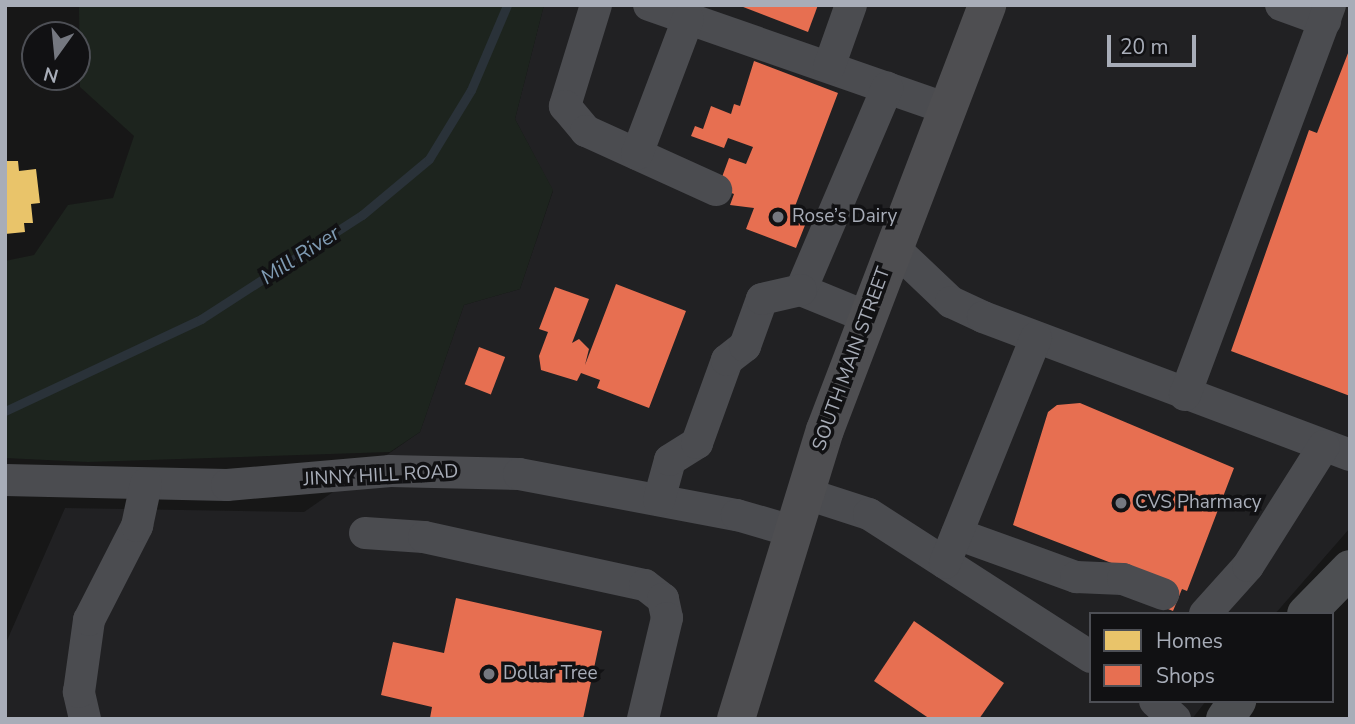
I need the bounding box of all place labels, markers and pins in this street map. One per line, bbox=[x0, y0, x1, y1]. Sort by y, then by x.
place label: Rose’s Dairy bbox=[792, 206, 897, 228]
marker: Rose’s Dairy bbox=[770, 209, 786, 225]
place label: CVS Pharmacy bbox=[1135, 492, 1262, 514]
marker: CVS Pharmacy bbox=[1113, 495, 1129, 511]
place label: Dollar Tree bbox=[503, 663, 598, 685]
marker: Dollar Tree bbox=[481, 666, 497, 682]

